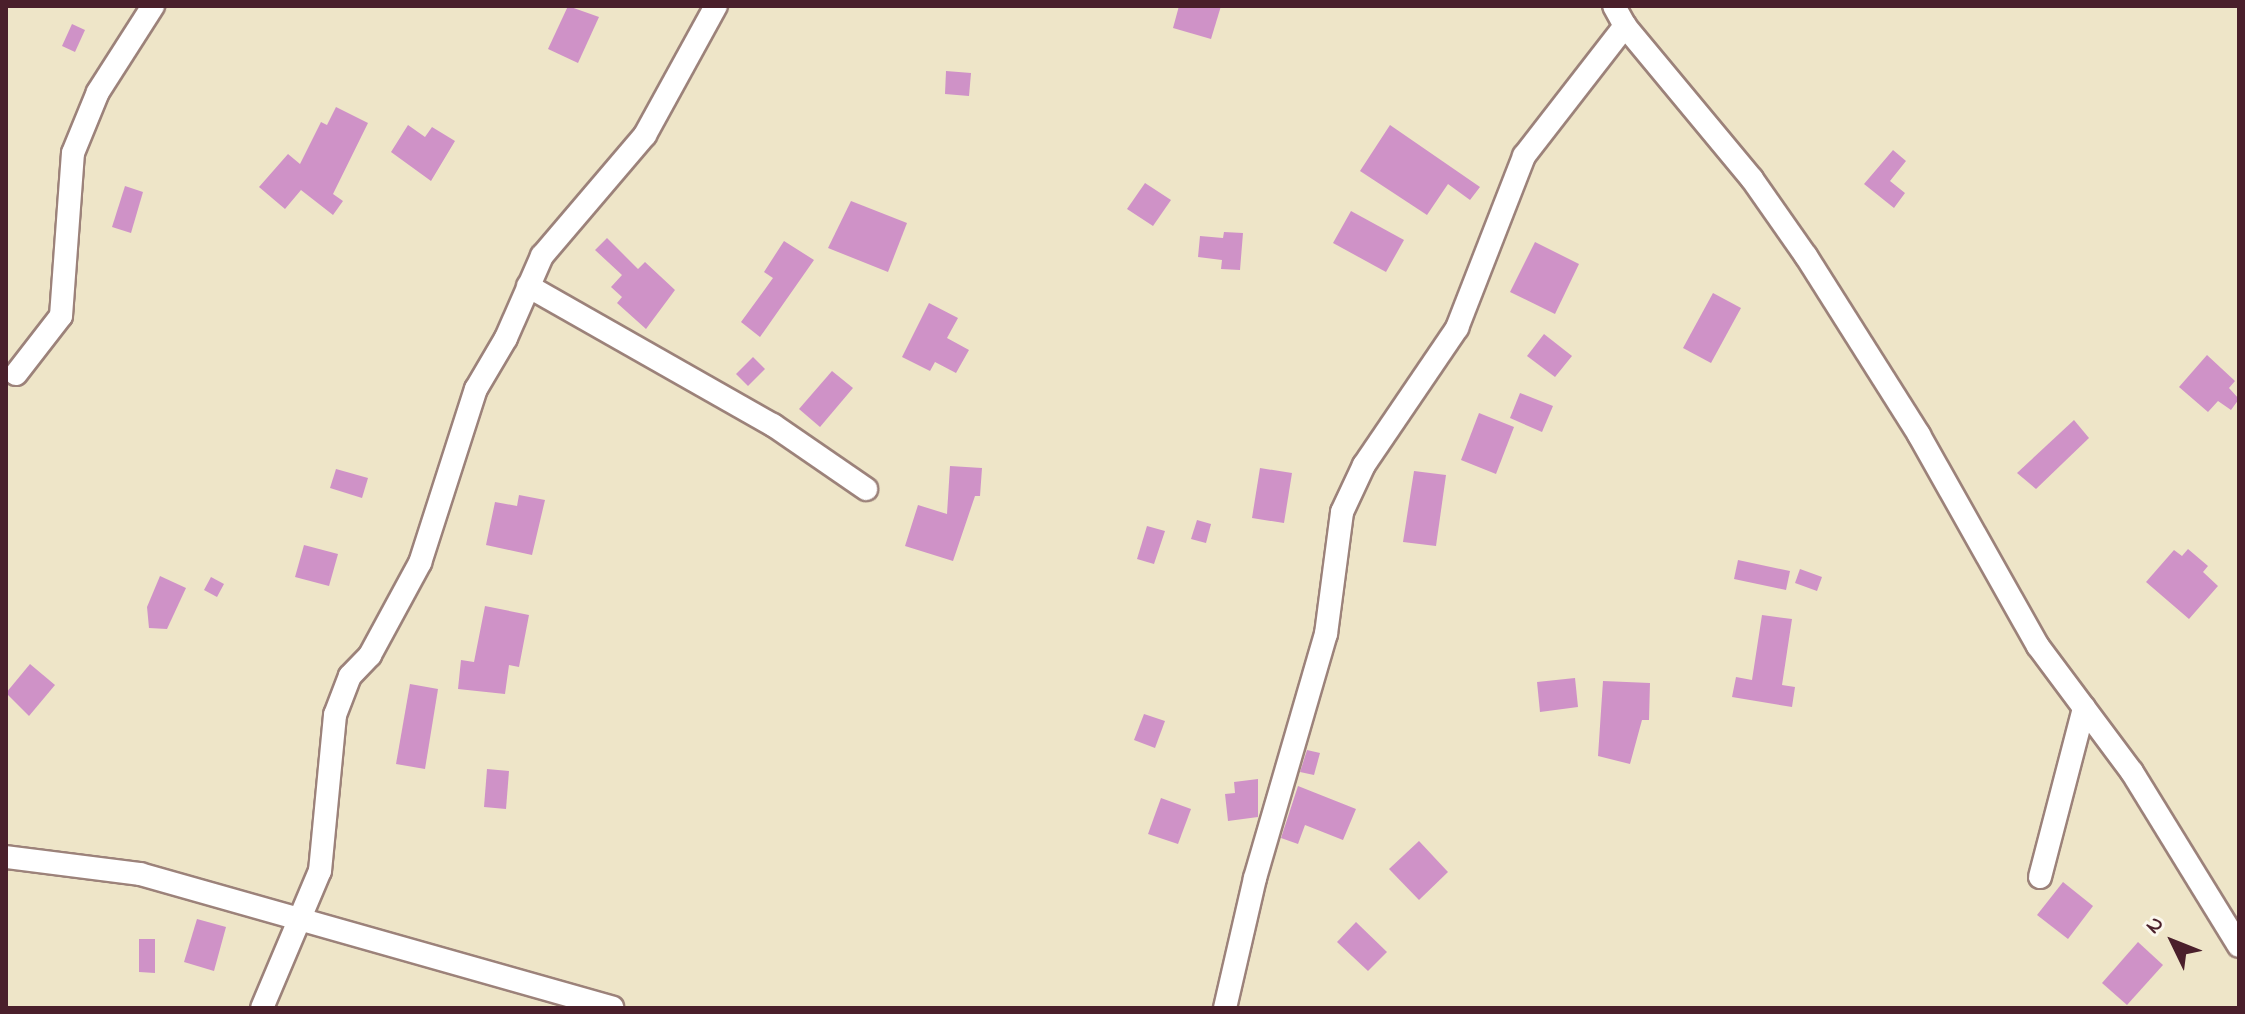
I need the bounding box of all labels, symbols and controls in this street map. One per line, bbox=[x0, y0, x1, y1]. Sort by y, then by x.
north arrow bbox=[2133, 902, 2213, 982]
text: N bbox=[2139, 909, 2172, 942]

